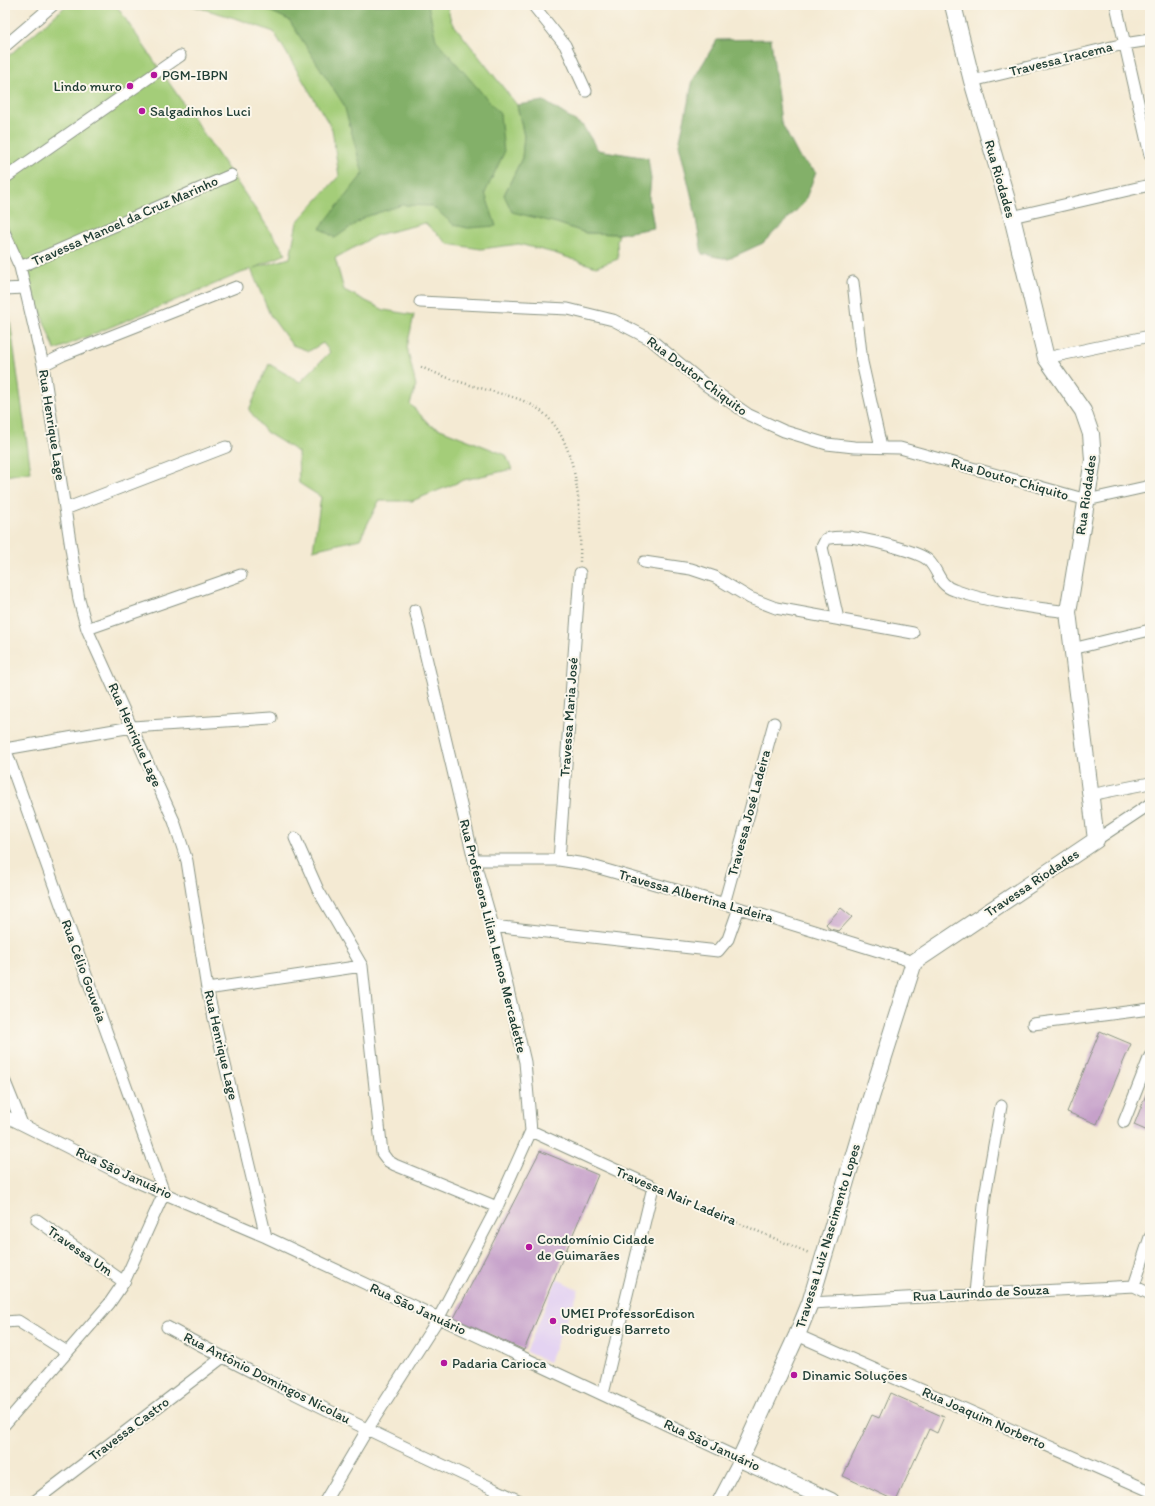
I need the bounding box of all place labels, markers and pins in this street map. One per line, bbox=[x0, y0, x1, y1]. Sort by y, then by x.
place label: PGM-IBPN bbox=[162, 67, 228, 84]
marker: PGM-IBPN bbox=[149, 70, 159, 80]
place label: Lindo muro bbox=[53, 78, 122, 95]
marker: Lindo muro bbox=[125, 81, 135, 91]
place label: Salgadinhos Luci bbox=[150, 103, 251, 120]
marker: Salgadinhos Luci bbox=[137, 106, 147, 116]
place label: Condomínio Cidade de Guimarães bbox=[537, 1231, 655, 1264]
marker: Condomínio Cidade de Guimarães bbox=[524, 1242, 534, 1252]
place label: UMEI ProfessorEdison Rodrigues Barreto bbox=[561, 1305, 695, 1338]
marker: UMEI ProfessorEdison Rodrigues Barreto bbox=[548, 1316, 558, 1326]
place label: Padaria Carioca bbox=[452, 1355, 546, 1372]
marker: Padaria Carioca bbox=[439, 1358, 449, 1368]
place label: Dinamic Soluções bbox=[802, 1367, 908, 1384]
marker: Dinamic Soluções bbox=[789, 1370, 799, 1380]

